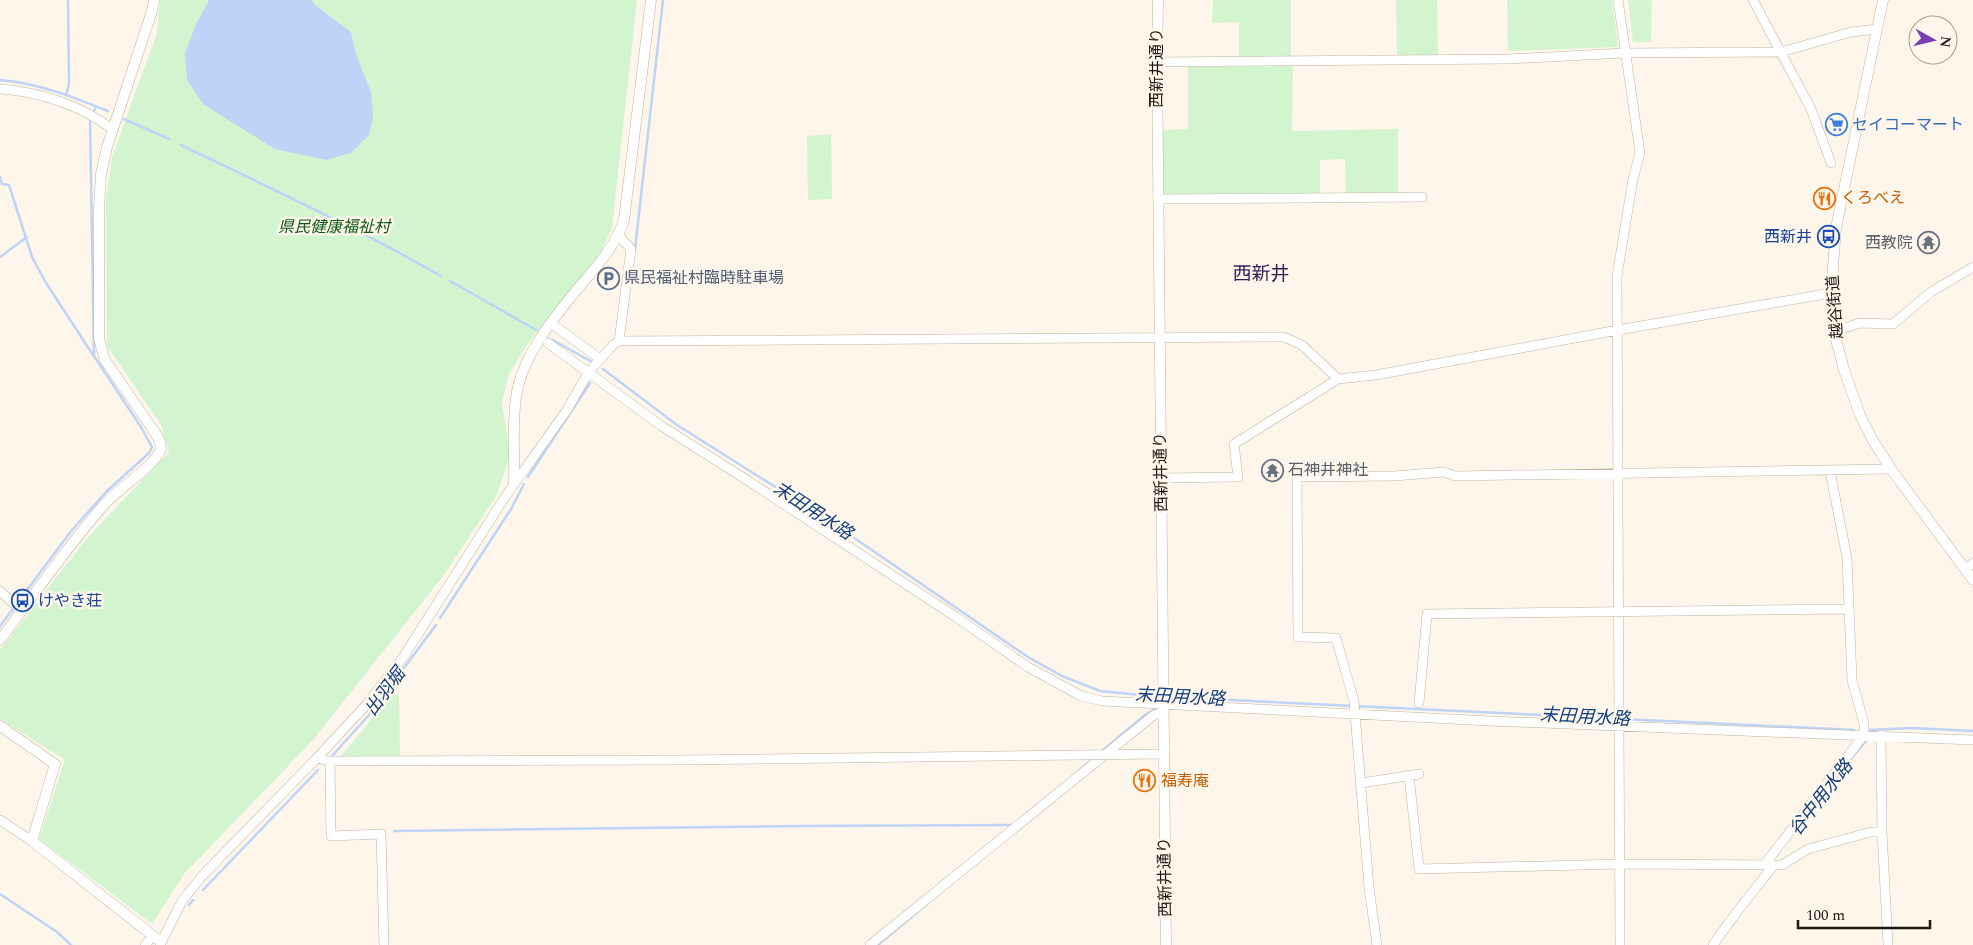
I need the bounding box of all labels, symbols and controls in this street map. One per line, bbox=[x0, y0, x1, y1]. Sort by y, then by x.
north arrow bbox=[1908, 15, 1958, 65]
street label: 西新井通り bbox=[1145, 28, 1169, 108]
text: N bbox=[1934, 35, 1957, 49]
supermarket icon: セイコーマート bbox=[1824, 113, 1848, 137]
place label: セイコーマート bbox=[1852, 113, 1964, 137]
restaurant icon: くろべえ bbox=[1813, 186, 1837, 210]
place label: くろべえ bbox=[1841, 186, 1905, 210]
park label: 県民健康福祉村 bbox=[278, 215, 392, 239]
place label: 西新井 bbox=[1764, 225, 1812, 249]
bus stop icon: 西新井 bbox=[1816, 225, 1840, 249]
place label: 西教院 bbox=[1865, 231, 1913, 255]
temple icon: 西教院 bbox=[1917, 231, 1941, 255]
district label: 西新井 bbox=[1232, 260, 1290, 289]
parking icon: 県民福祉村臨時駐車場 bbox=[596, 266, 620, 290]
place label: 県民福祉村臨時駐車場 bbox=[624, 266, 784, 290]
street label: 越谷街道 bbox=[1821, 274, 1849, 340]
street label: 西新井通り bbox=[1148, 432, 1174, 512]
temple icon: 石神井神社 bbox=[1260, 458, 1284, 482]
place label: 石神井神社 bbox=[1288, 458, 1368, 482]
water label: 末田用水路 bbox=[768, 475, 860, 548]
bus stop icon: けやき荘 bbox=[10, 589, 34, 613]
place label: けやき荘 bbox=[38, 589, 102, 613]
water label: 出羽堀 bbox=[358, 660, 414, 722]
water label: 末田用水路 bbox=[1134, 681, 1228, 713]
water label: 末田用水路 bbox=[1539, 701, 1633, 733]
water label: 谷中用水路 bbox=[1783, 753, 1861, 842]
restaurant icon: 福寿庵 bbox=[1133, 769, 1157, 793]
place label: 福寿庵 bbox=[1161, 769, 1209, 793]
street label: 西新井通り bbox=[1152, 837, 1178, 917]
scale bar bbox=[1798, 898, 1930, 930]
text: 100 m bbox=[1806, 904, 1845, 927]

